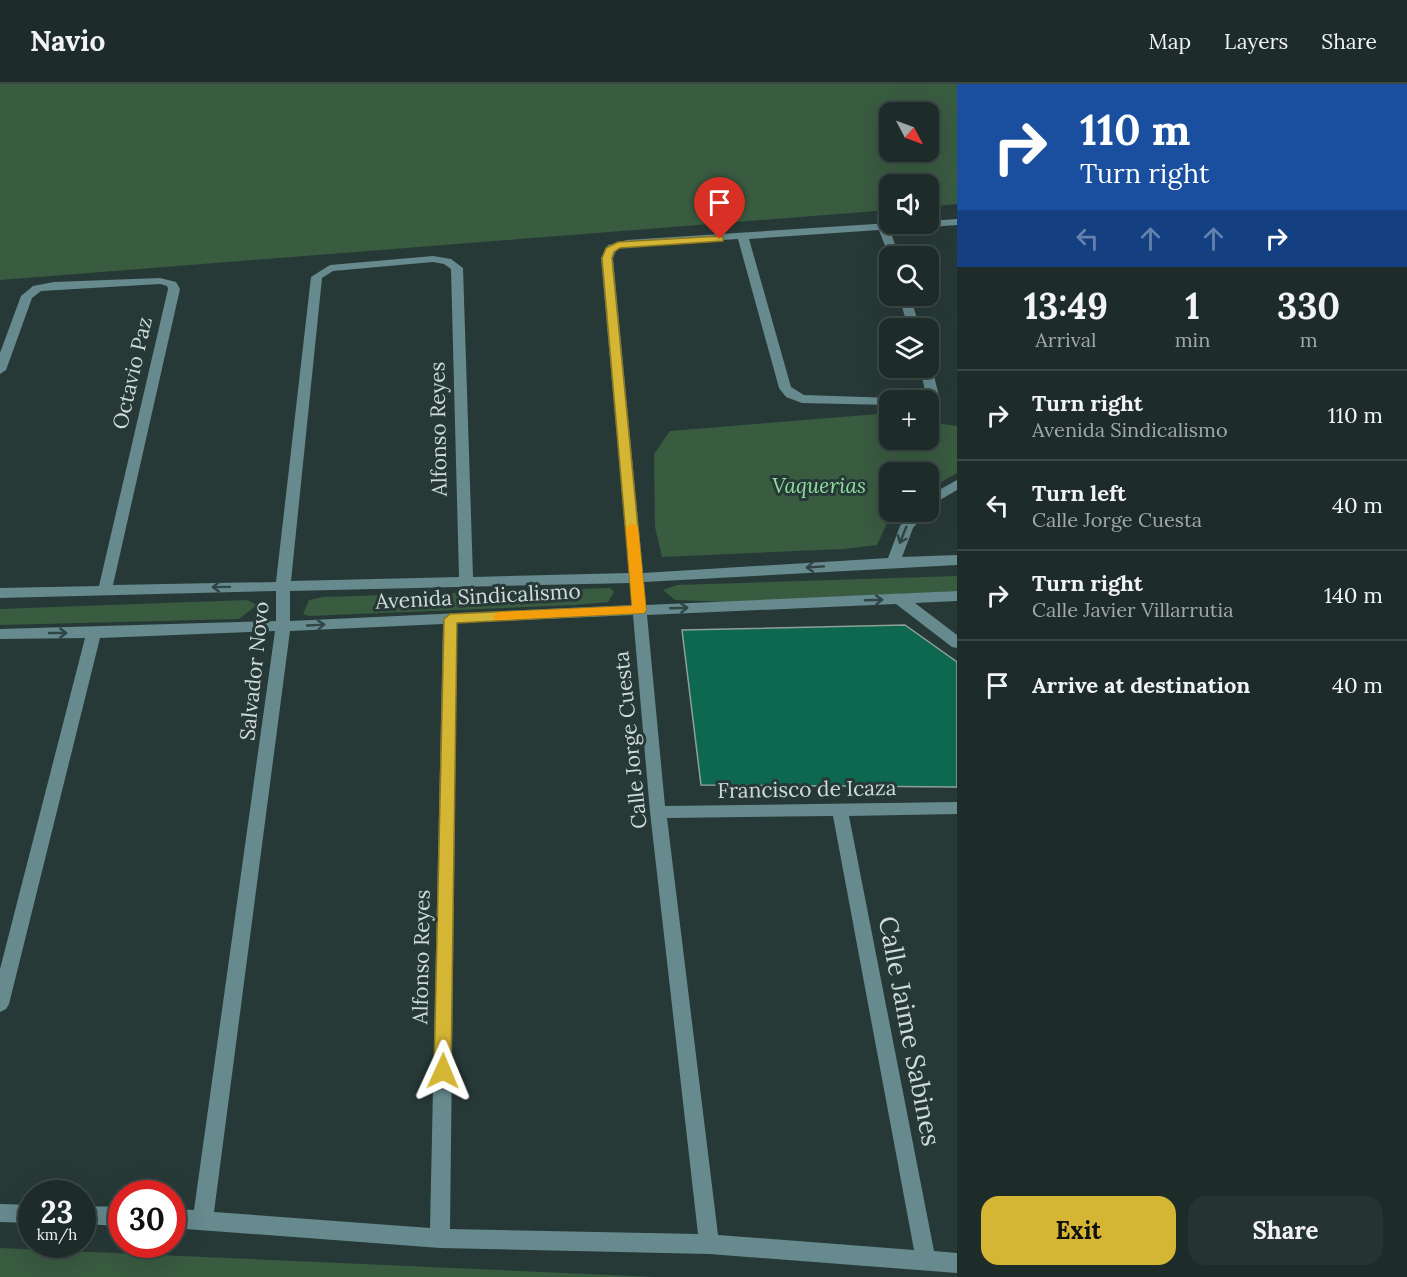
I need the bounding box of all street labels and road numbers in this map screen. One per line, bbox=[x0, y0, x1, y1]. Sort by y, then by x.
street label: Octavio Paz bbox=[106, 314, 158, 432]
street label: Alfonso Reyes bbox=[423, 361, 453, 498]
street label: Avenida Sindicalismo bbox=[374, 577, 581, 615]
street label: Salvador Novo bbox=[233, 600, 275, 742]
street label: Calle Jorge Cuesta bbox=[607, 650, 653, 830]
street label: Francisco de Icaza bbox=[717, 774, 897, 804]
street label: Alfonso Reyes bbox=[406, 889, 436, 1026]
street label: Calle Jaime Sabines bbox=[872, 913, 948, 1149]

